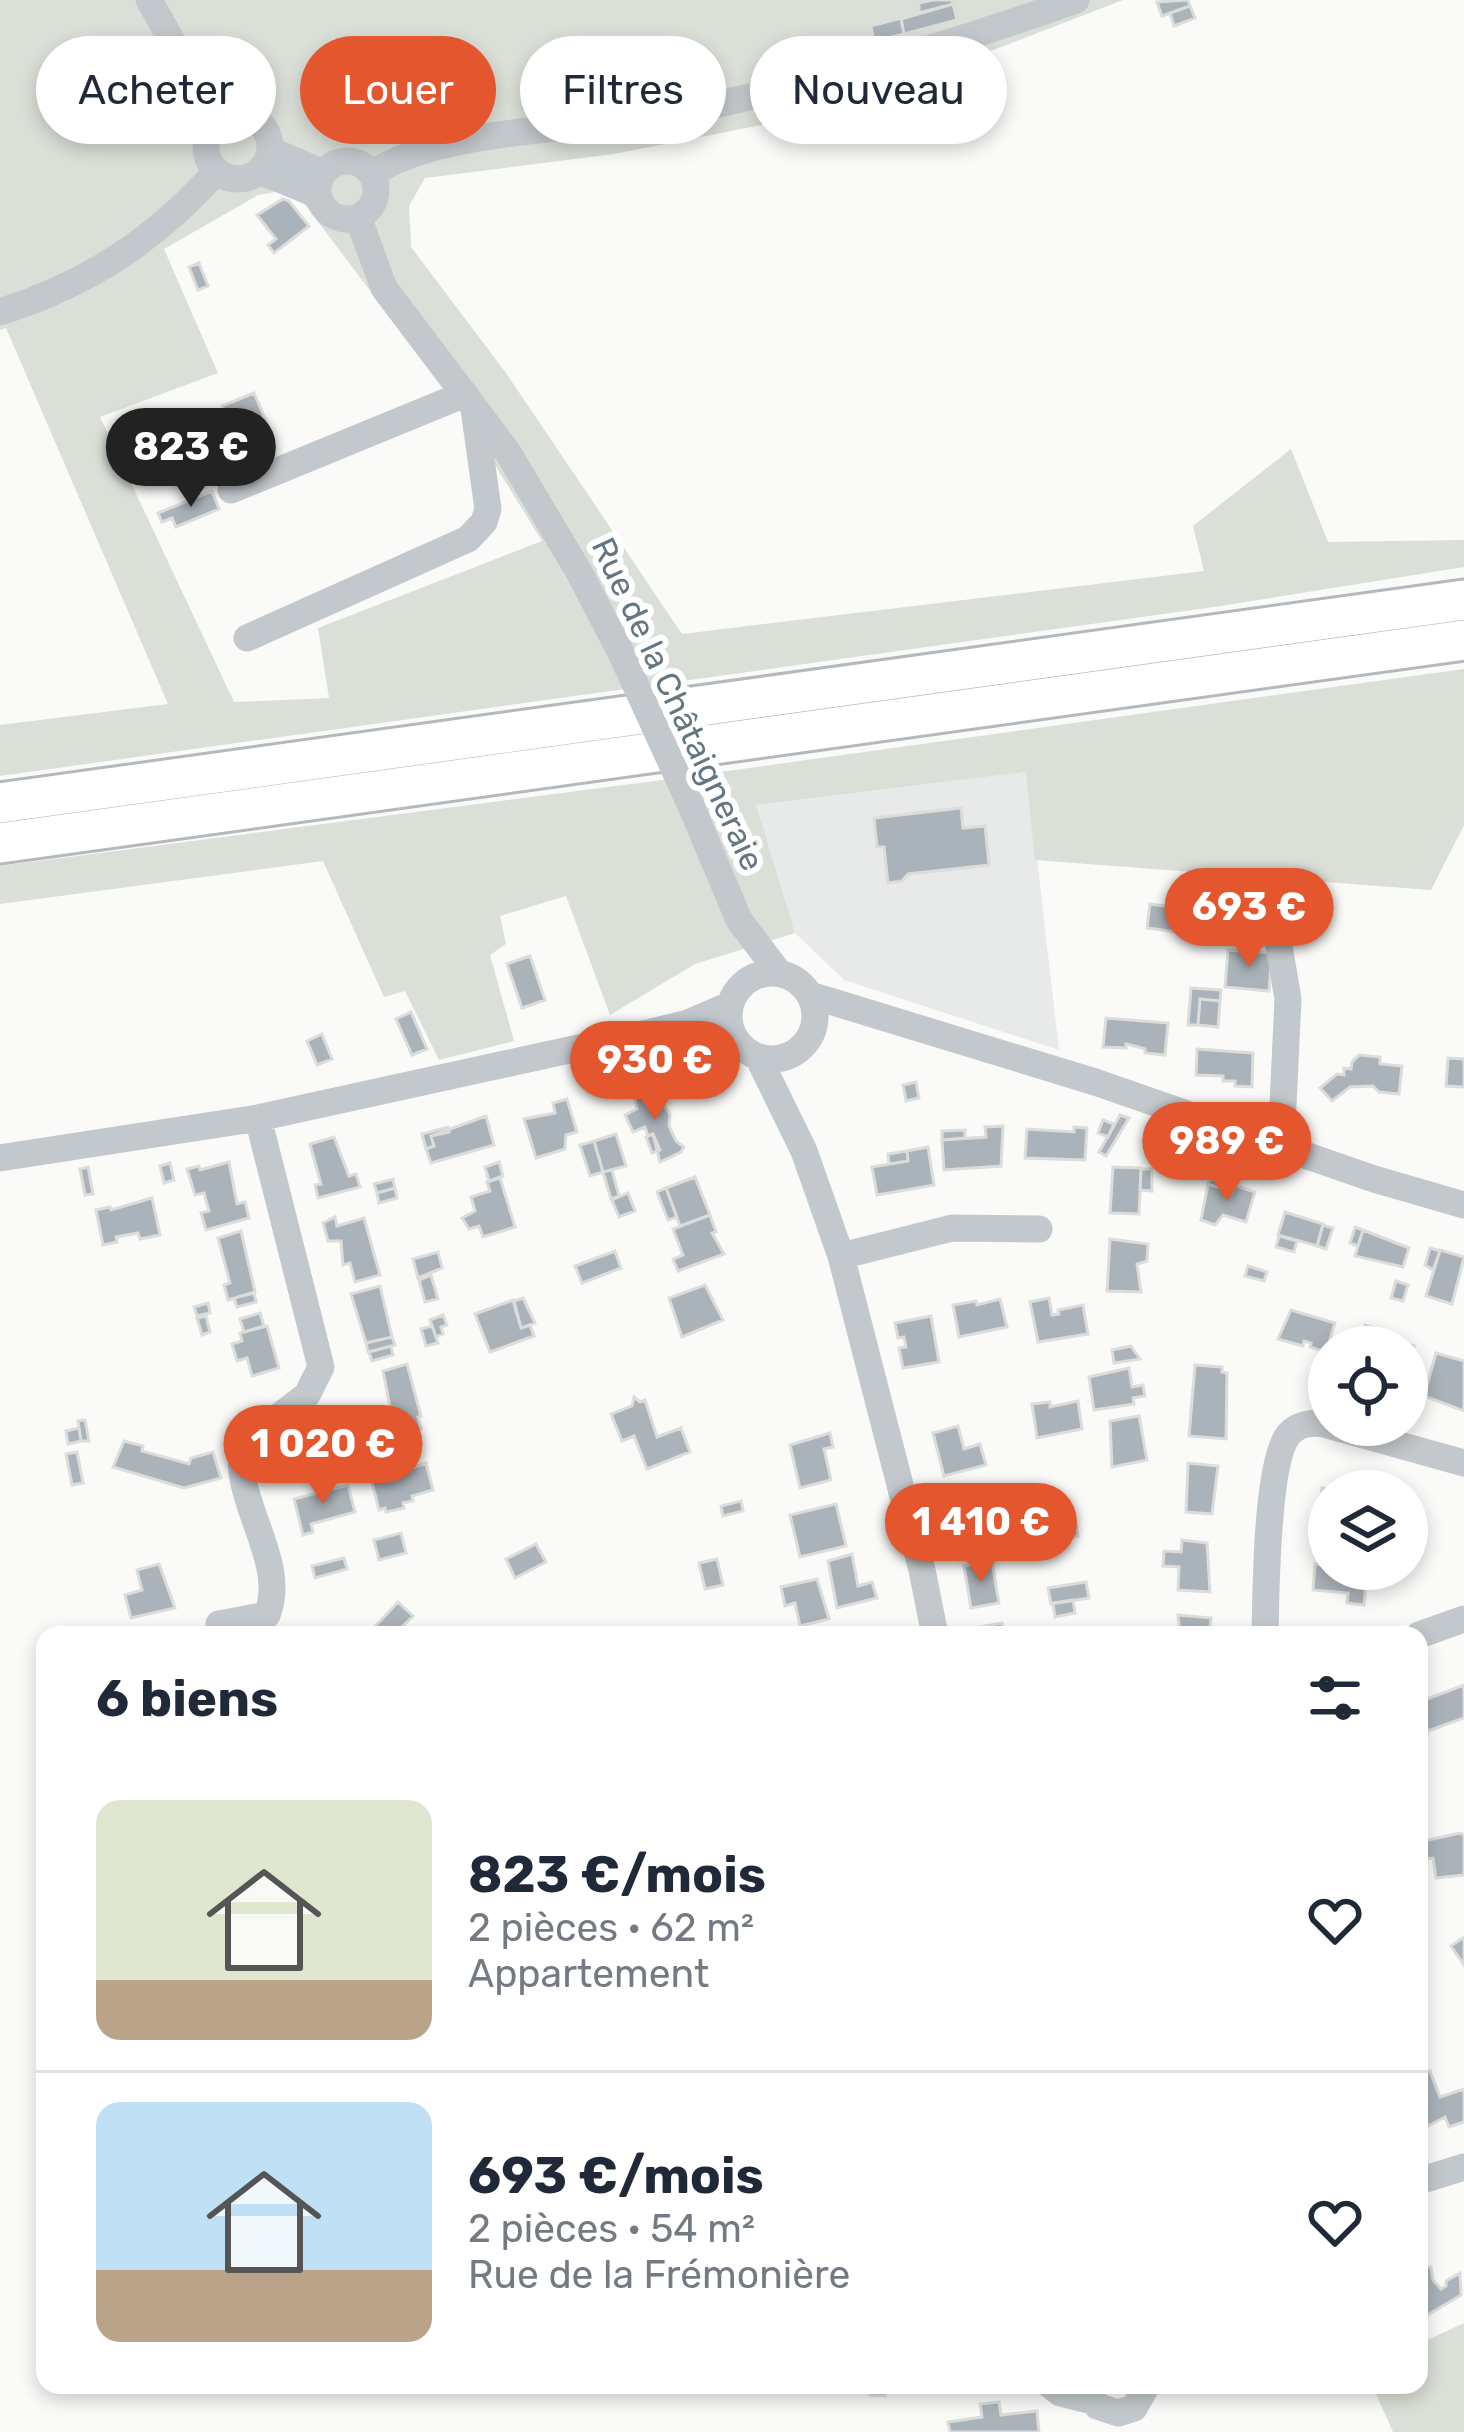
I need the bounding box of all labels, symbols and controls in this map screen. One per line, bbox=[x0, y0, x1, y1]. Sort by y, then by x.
chip: Acheter bbox=[36, 36, 276, 144]
chip: Louer bbox=[300, 36, 496, 144]
chip: Filtres bbox=[520, 36, 726, 144]
chip: Nouveau bbox=[750, 36, 1007, 144]
pin: 823 € bbox=[107, 408, 275, 510]
text: 823 € bbox=[133, 424, 249, 470]
street label: Rue de la Châtaigneraie bbox=[584, 531, 772, 877]
pin: 693 € bbox=[1165, 868, 1333, 970]
text: 693 € bbox=[1192, 884, 1306, 930]
pin: 930 € bbox=[571, 1021, 739, 1123]
text: 930 € bbox=[597, 1037, 713, 1083]
pin: 989 € bbox=[1143, 1102, 1311, 1204]
text: 989 € bbox=[1169, 1118, 1285, 1164]
map controls bbox=[1308, 1326, 1428, 1590]
button: locate bbox=[1308, 1326, 1428, 1446]
pin: 1 020 € bbox=[212, 1405, 434, 1507]
text: 1 020 € bbox=[250, 1421, 396, 1467]
button: layers bbox=[1308, 1470, 1428, 1590]
pin: 1 410 € bbox=[870, 1483, 1092, 1585]
text: 1 410 € bbox=[912, 1499, 1050, 1545]
icon: filters bbox=[1302, 1665, 1368, 1731]
text: 6 biens bbox=[96, 1668, 278, 1729]
text: 823 €/mois bbox=[468, 1844, 766, 1905]
icon: home bbox=[192, 1848, 336, 1992]
icon: heart bbox=[1302, 1887, 1368, 1953]
text: 2 pièces · 62 m² bbox=[468, 1905, 754, 1951]
text: Appartement bbox=[468, 1951, 709, 1997]
text: 693 €/mois bbox=[468, 2145, 764, 2206]
icon: home bbox=[192, 2150, 336, 2294]
icon: heart bbox=[1302, 2189, 1368, 2255]
text: 2 pièces · 54 m² bbox=[468, 2206, 755, 2252]
text: Rue de la Frémonière bbox=[468, 2252, 850, 2298]

